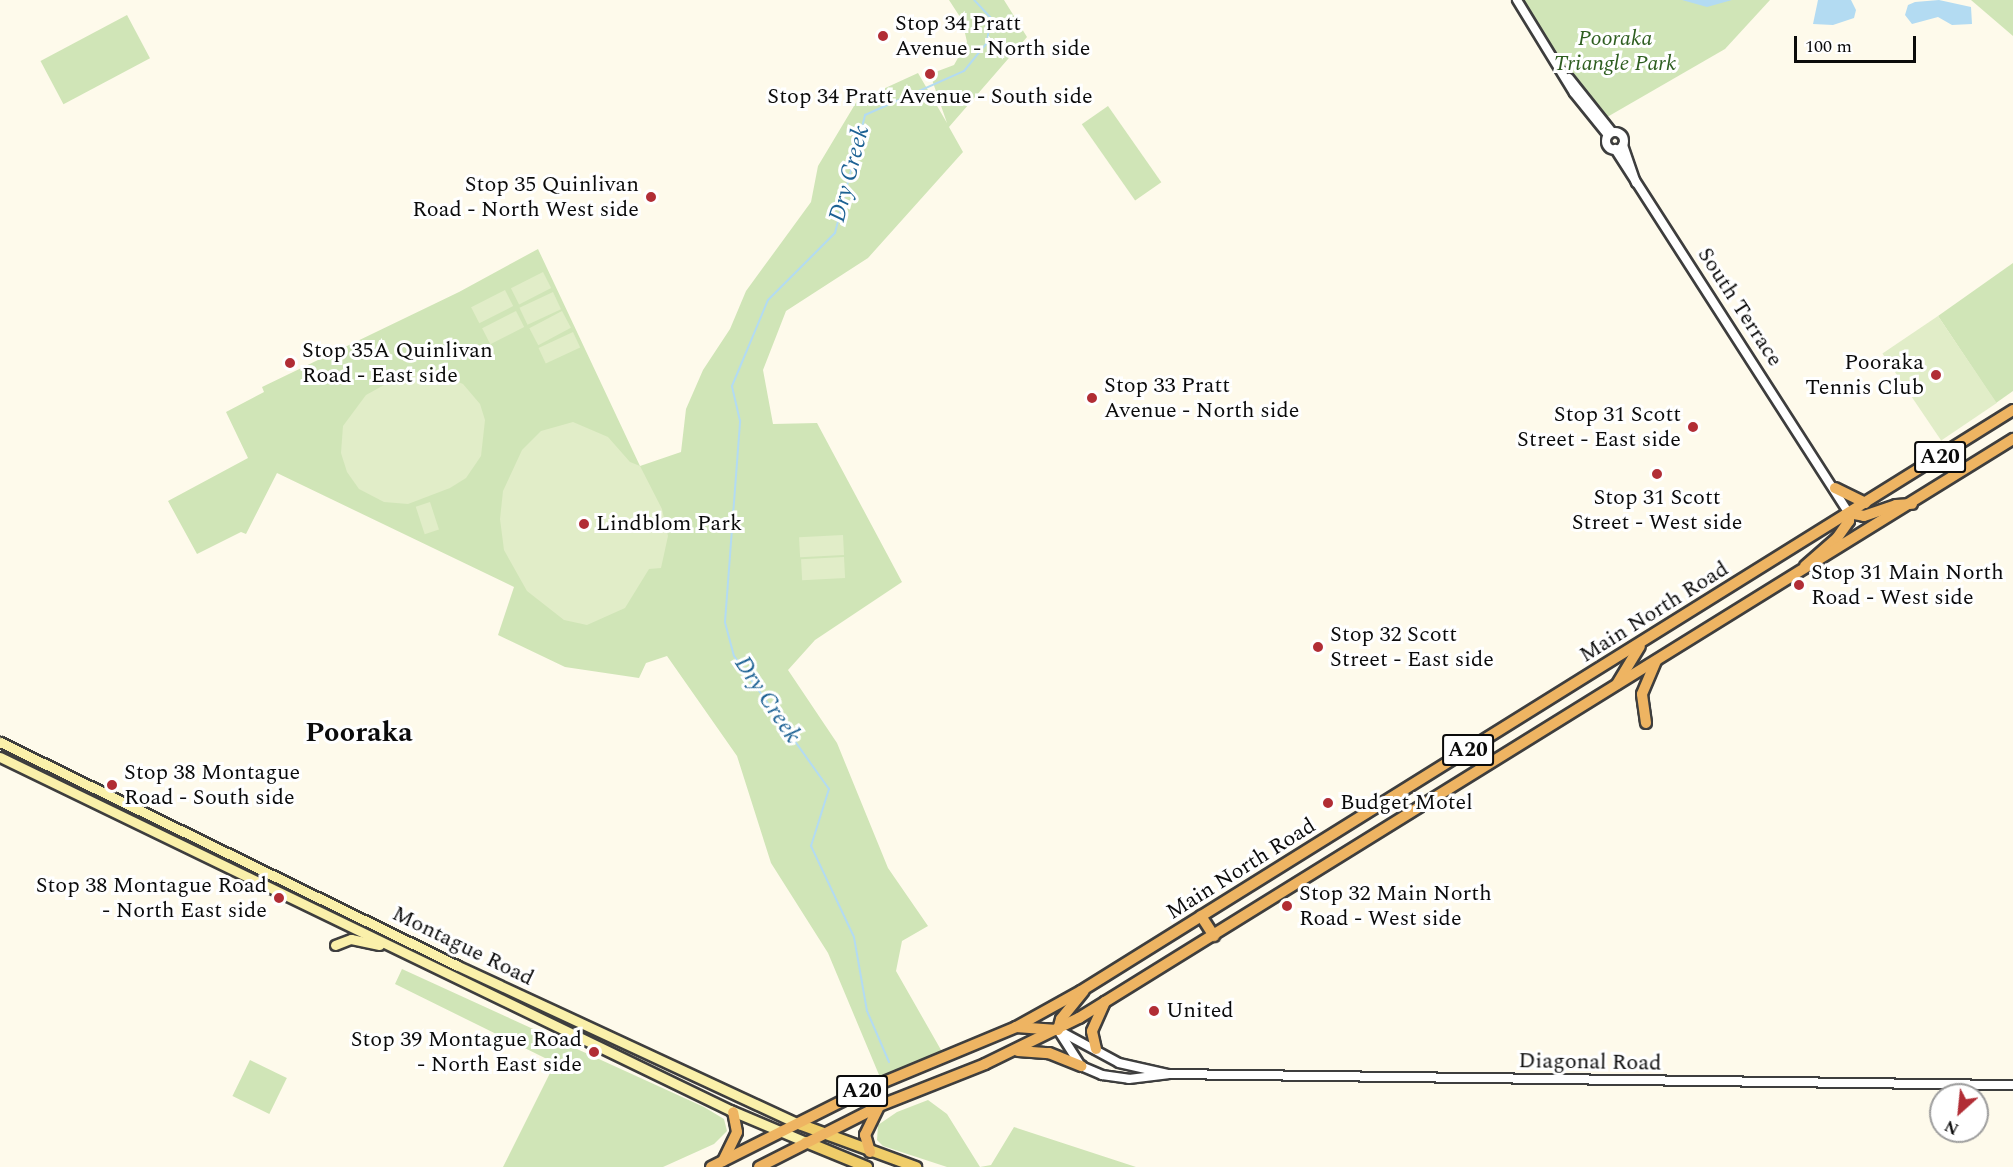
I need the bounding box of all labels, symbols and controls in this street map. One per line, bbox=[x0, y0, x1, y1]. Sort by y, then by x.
place label: Stop 34 Pratt Avenue - North side bbox=[895, 10, 1090, 62]
scale bar bbox=[1797, 24, 1918, 62]
park label: Pooraka Triangle Park bbox=[1554, 25, 1676, 76]
marker: Stop 34 Pratt Avenue - North side bbox=[876, 29, 890, 43]
text: 100 m bbox=[1805, 33, 1852, 60]
marker: Stop 34 Pratt Avenue - South side bbox=[923, 67, 937, 81]
place label: Stop 34 Pratt Avenue - South side bbox=[767, 84, 1093, 110]
water label: Dry Creek bbox=[823, 123, 877, 225]
place label: Stop 35 Quinlivan Road - North West side bbox=[412, 171, 639, 222]
marker: Stop 35 Quinlivan Road - North West side bbox=[644, 190, 658, 204]
street label: South Terrace bbox=[1692, 243, 1788, 371]
place label: Stop 35A Quinlivan Road - East side bbox=[302, 337, 493, 388]
place label: Pooraka Tennis Club bbox=[1805, 349, 1924, 400]
marker: Stop 35A Quinlivan Road - East side bbox=[283, 356, 297, 370]
marker: Pooraka Tennis Club bbox=[1929, 368, 1943, 382]
place label: Stop 33 Pratt Avenue - North side bbox=[1104, 372, 1299, 424]
marker: Stop 33 Pratt Avenue - North side bbox=[1085, 391, 1099, 405]
place label: Stop 31 Scott Street - East side bbox=[1517, 401, 1681, 452]
marker: Stop 31 Scott Street - East side bbox=[1686, 420, 1700, 434]
road number: A20 bbox=[1913, 439, 1967, 475]
marker: Stop 31 Scott Street - West side bbox=[1650, 467, 1664, 481]
place label: Stop 31 Scott Street - West side bbox=[1572, 484, 1742, 536]
place label: Lindblom Park bbox=[596, 511, 742, 537]
marker: Lindblom Park bbox=[577, 517, 591, 531]
street label: Main North Road bbox=[1575, 556, 1733, 668]
place label: Stop 31 Main North Road - West side bbox=[1811, 559, 2004, 610]
marker: Stop 31 Main North Road - West side bbox=[1792, 578, 1806, 592]
place label: Stop 32 Scott Street - East side bbox=[1330, 621, 1494, 672]
marker: Stop 32 Scott Street - East side bbox=[1311, 640, 1325, 654]
water label: Dry Creek bbox=[727, 651, 807, 749]
district label: Pooraka bbox=[305, 716, 413, 750]
road number: A20 bbox=[1441, 732, 1495, 768]
place label: Stop 38 Montague Road - South side bbox=[124, 759, 300, 810]
marker: Stop 38 Montague Road - South side bbox=[105, 778, 119, 792]
place label: Budget Motel bbox=[1340, 790, 1473, 816]
marker: Budget Motel bbox=[1321, 796, 1335, 810]
street label: Main North Road bbox=[1162, 813, 1320, 925]
place label: Stop 38 Montague Road - North East side bbox=[36, 872, 267, 924]
place label: Stop 32 Main North Road - West side bbox=[1299, 880, 1492, 932]
marker: Stop 38 Montague Road - North East side bbox=[272, 891, 286, 905]
marker: Stop 32 Main North Road - West side bbox=[1280, 899, 1294, 913]
street label: Montague Road bbox=[388, 900, 538, 992]
place label: United bbox=[1166, 998, 1234, 1024]
marker: United bbox=[1147, 1004, 1161, 1018]
place label: Stop 39 Montague Road - North East side bbox=[351, 1026, 582, 1078]
marker: Stop 39 Montague Road - North East side bbox=[587, 1045, 601, 1059]
street label: Diagonal Road bbox=[1518, 1048, 1662, 1076]
road number: A20 bbox=[835, 1073, 889, 1109]
north arrow bbox=[1929, 1083, 1989, 1143]
text: N bbox=[1940, 1114, 1963, 1141]

